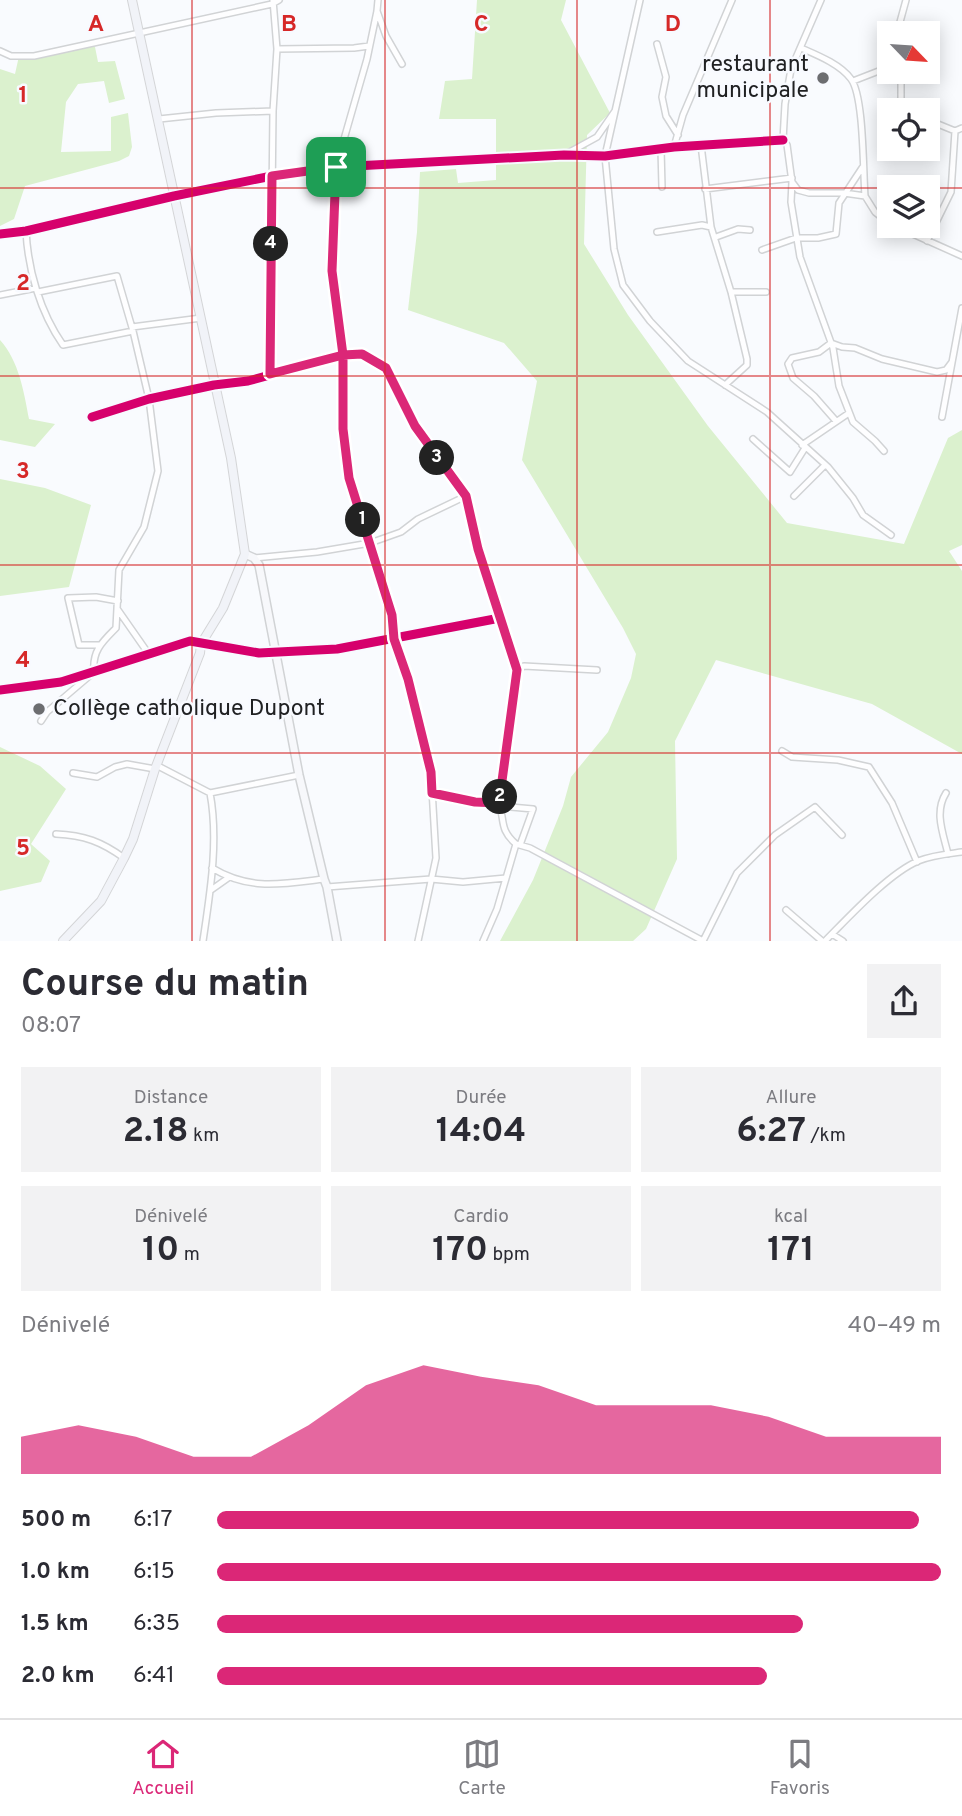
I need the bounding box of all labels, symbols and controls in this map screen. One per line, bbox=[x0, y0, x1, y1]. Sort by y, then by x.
text: A bbox=[88, 11, 104, 40]
text: B bbox=[281, 11, 297, 40]
text: C bbox=[474, 11, 488, 40]
text: D bbox=[665, 11, 681, 40]
north arrow bbox=[877, 21, 940, 84]
map controls bbox=[877, 21, 940, 238]
place label: restaurant municipale bbox=[696, 51, 809, 106]
marker: restaurant municipale bbox=[815, 70, 831, 86]
text: 1 bbox=[18, 82, 28, 111]
button: locate bbox=[877, 98, 940, 161]
pin bbox=[306, 137, 366, 197]
icon: arrive bbox=[317, 148, 355, 186]
button: layers bbox=[877, 175, 940, 238]
pin: 4 bbox=[254, 226, 288, 262]
text: 4 bbox=[264, 231, 277, 255]
text: 2 bbox=[16, 270, 30, 299]
pin: 3 bbox=[420, 440, 454, 476]
text: 3 bbox=[431, 445, 442, 469]
text: 3 bbox=[16, 458, 30, 487]
pin: 1 bbox=[346, 503, 380, 538]
text: 1 bbox=[359, 507, 366, 531]
text: 4 bbox=[16, 647, 30, 676]
place label: Collège catholique Dupont bbox=[53, 695, 325, 724]
marker: Collège catholique Dupont bbox=[31, 701, 47, 717]
pin: 2 bbox=[482, 780, 518, 814]
text: 2 bbox=[494, 784, 505, 808]
text: 5 bbox=[16, 835, 30, 864]
text: Course du matin bbox=[21, 961, 309, 1010]
button: share bbox=[867, 964, 941, 1038]
text: 08:07 bbox=[21, 1012, 81, 1041]
text: Distance bbox=[134, 1086, 208, 1110]
text: Durée bbox=[455, 1086, 507, 1110]
text: Allure bbox=[766, 1086, 816, 1110]
text: 2.18 bbox=[123, 1110, 189, 1154]
text: 14:04 bbox=[436, 1110, 526, 1154]
text: 6:27 bbox=[736, 1110, 806, 1154]
text: km bbox=[189, 1124, 219, 1148]
text: /km bbox=[806, 1124, 846, 1148]
text: Dénivelé bbox=[134, 1205, 208, 1229]
text: Cardio bbox=[453, 1205, 509, 1229]
text: kcal bbox=[774, 1205, 808, 1229]
text: 10 bbox=[142, 1229, 179, 1273]
text: 170 bbox=[432, 1229, 488, 1273]
text: 171 bbox=[767, 1229, 815, 1273]
text: m bbox=[179, 1243, 200, 1267]
text: bpm bbox=[488, 1243, 530, 1267]
text: Dénivelé bbox=[21, 1312, 110, 1341]
text: 40–49 m bbox=[848, 1312, 941, 1341]
text: 500 m bbox=[21, 1506, 91, 1535]
text: 6:17 bbox=[133, 1506, 172, 1535]
text: 1.0 km bbox=[21, 1558, 90, 1587]
text: 6:15 bbox=[133, 1558, 175, 1587]
text: 1.5 km bbox=[21, 1610, 89, 1639]
text: 6:35 bbox=[133, 1610, 180, 1639]
text: 2.0 km bbox=[21, 1662, 95, 1691]
text: 6:41 bbox=[133, 1662, 175, 1691]
tab: Accueil bbox=[132, 1735, 194, 1801]
tab: Carte bbox=[458, 1735, 506, 1801]
tab: Favoris bbox=[770, 1735, 830, 1801]

